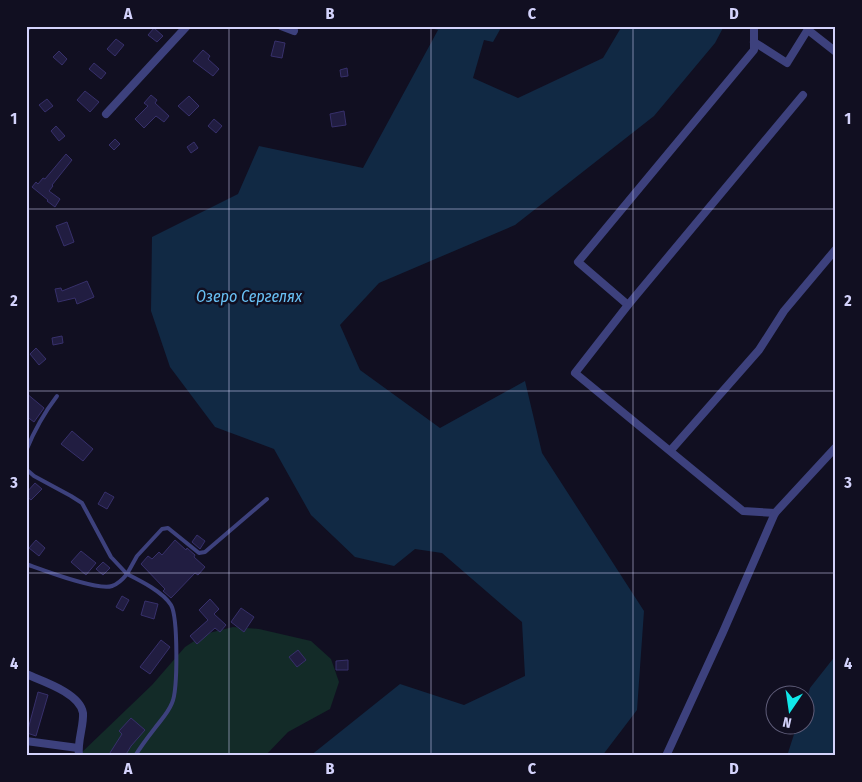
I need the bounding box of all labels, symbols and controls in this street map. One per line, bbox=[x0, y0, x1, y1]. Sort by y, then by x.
text: A bbox=[123, 4, 133, 23]
text: B bbox=[326, 4, 335, 23]
text: C bbox=[528, 4, 537, 23]
text: D bbox=[729, 4, 739, 23]
text: 1 bbox=[11, 109, 17, 128]
text: 1 bbox=[845, 109, 851, 128]
water label: Озеро Сергелях bbox=[196, 287, 303, 306]
text: 2 bbox=[9, 291, 18, 310]
text: 2 bbox=[843, 291, 852, 310]
text: 3 bbox=[9, 473, 18, 492]
text: 3 bbox=[843, 473, 852, 492]
text: 4 bbox=[10, 654, 18, 673]
text: 4 bbox=[844, 654, 852, 673]
north arrow bbox=[764, 684, 814, 734]
text: N bbox=[781, 713, 793, 731]
text: A bbox=[123, 759, 133, 778]
text: B bbox=[326, 759, 335, 778]
text: C bbox=[528, 759, 537, 778]
text: D bbox=[729, 759, 739, 778]

